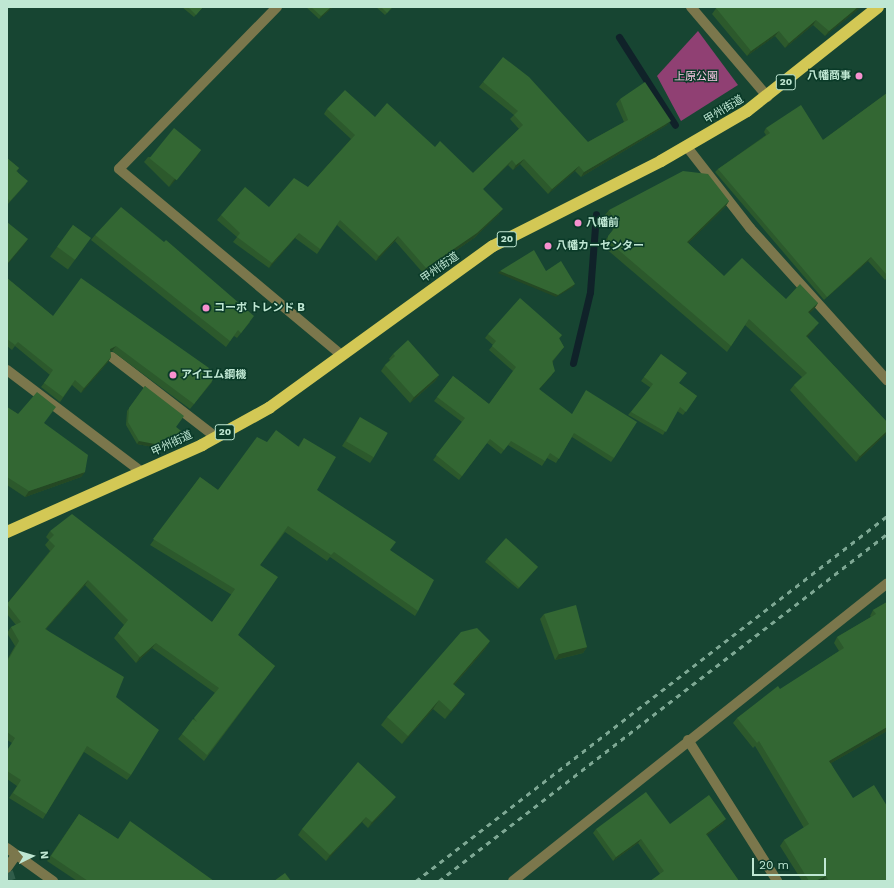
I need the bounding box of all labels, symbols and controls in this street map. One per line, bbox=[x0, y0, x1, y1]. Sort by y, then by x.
place label: 八幡商事 bbox=[807, 69, 851, 83]
park label: 上原公園 bbox=[674, 70, 718, 84]
marker: 八幡商事 bbox=[854, 71, 864, 81]
road number: 20 bbox=[775, 74, 797, 90]
street label: 甲州街道 bbox=[702, 93, 746, 127]
place label: 八幡前 bbox=[586, 216, 619, 230]
marker: 八幡前 bbox=[573, 218, 583, 228]
road number: 20 bbox=[496, 231, 518, 247]
place label: 八幡カーセンター bbox=[556, 239, 644, 253]
marker: 八幡カーセンター bbox=[543, 241, 553, 251]
street label: 甲州街道 bbox=[418, 250, 462, 286]
place label: コーポ トレンド B bbox=[214, 301, 305, 315]
marker: コーポ トレンド B bbox=[201, 303, 211, 313]
place label: アイエム鋼機 bbox=[181, 368, 247, 382]
marker: アイエム鋼機 bbox=[168, 370, 178, 380]
road number: 20 bbox=[214, 424, 236, 440]
street label: 甲州街道 bbox=[149, 429, 195, 459]
north arrow bbox=[12, 836, 52, 876]
text: N bbox=[38, 850, 51, 860]
scale bar bbox=[754, 850, 828, 876]
text: 20 m bbox=[759, 858, 789, 872]

